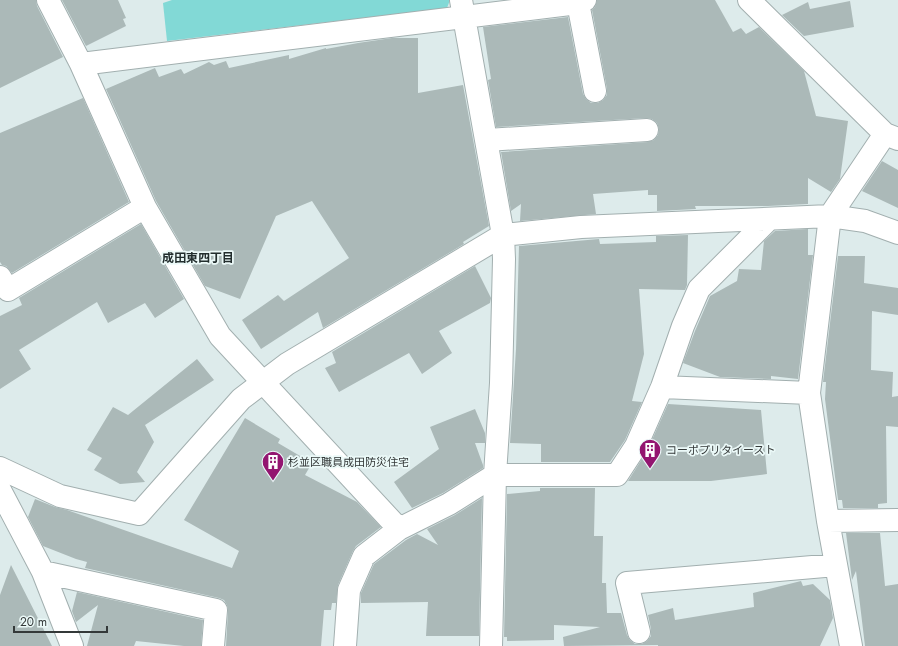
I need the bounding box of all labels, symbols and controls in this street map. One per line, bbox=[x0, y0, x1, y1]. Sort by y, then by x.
district label: 成田東四丁目 bbox=[162, 249, 234, 267]
building icon: コーポプリタイースト bbox=[637, 437, 663, 470]
place label: コーポプリタイースト bbox=[666, 442, 775, 458]
building icon: 杉並区職員成田防災住宅 bbox=[260, 449, 286, 482]
place label: 杉並区職員成田防災住宅 bbox=[288, 454, 409, 470]
scale bar bbox=[14, 608, 107, 634]
text: 20 m bbox=[20, 613, 47, 631]

